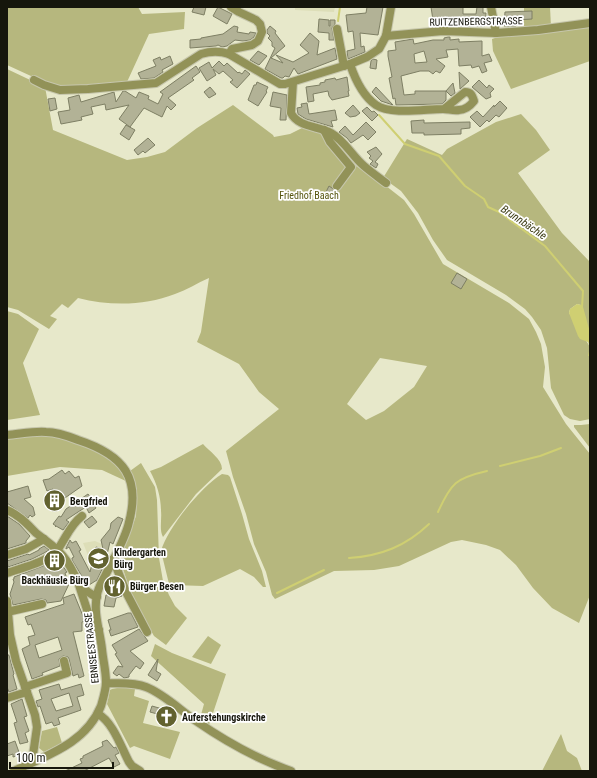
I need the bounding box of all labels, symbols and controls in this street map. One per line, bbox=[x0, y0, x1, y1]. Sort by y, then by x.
street label: RUITZENBERGSTRASSE bbox=[429, 15, 523, 28]
park label: Friedhof Baach bbox=[279, 190, 339, 201]
water label: Brunnbächle bbox=[498, 202, 549, 242]
building icon: Bergfried bbox=[41, 488, 67, 514]
place label: Bergfried bbox=[70, 496, 108, 507]
school or university icon: Kindergarten Bürg bbox=[85, 545, 111, 571]
building icon: Backhäusle Bürg bbox=[42, 547, 68, 573]
place label: Kindergarten Bürg bbox=[114, 547, 166, 570]
restaurant icon: Bürger Besen bbox=[102, 573, 128, 599]
place label: Backhäusle Bürg bbox=[21, 575, 89, 586]
place label: Bürger Besen bbox=[130, 581, 184, 592]
street label: EBNISEESTRASSE bbox=[82, 612, 101, 684]
church icon: Auferstehungskirche bbox=[154, 704, 180, 730]
place label: Auferstehungskirche bbox=[182, 712, 266, 723]
scale bar bbox=[10, 744, 113, 770]
text: 100 m bbox=[16, 751, 46, 765]

